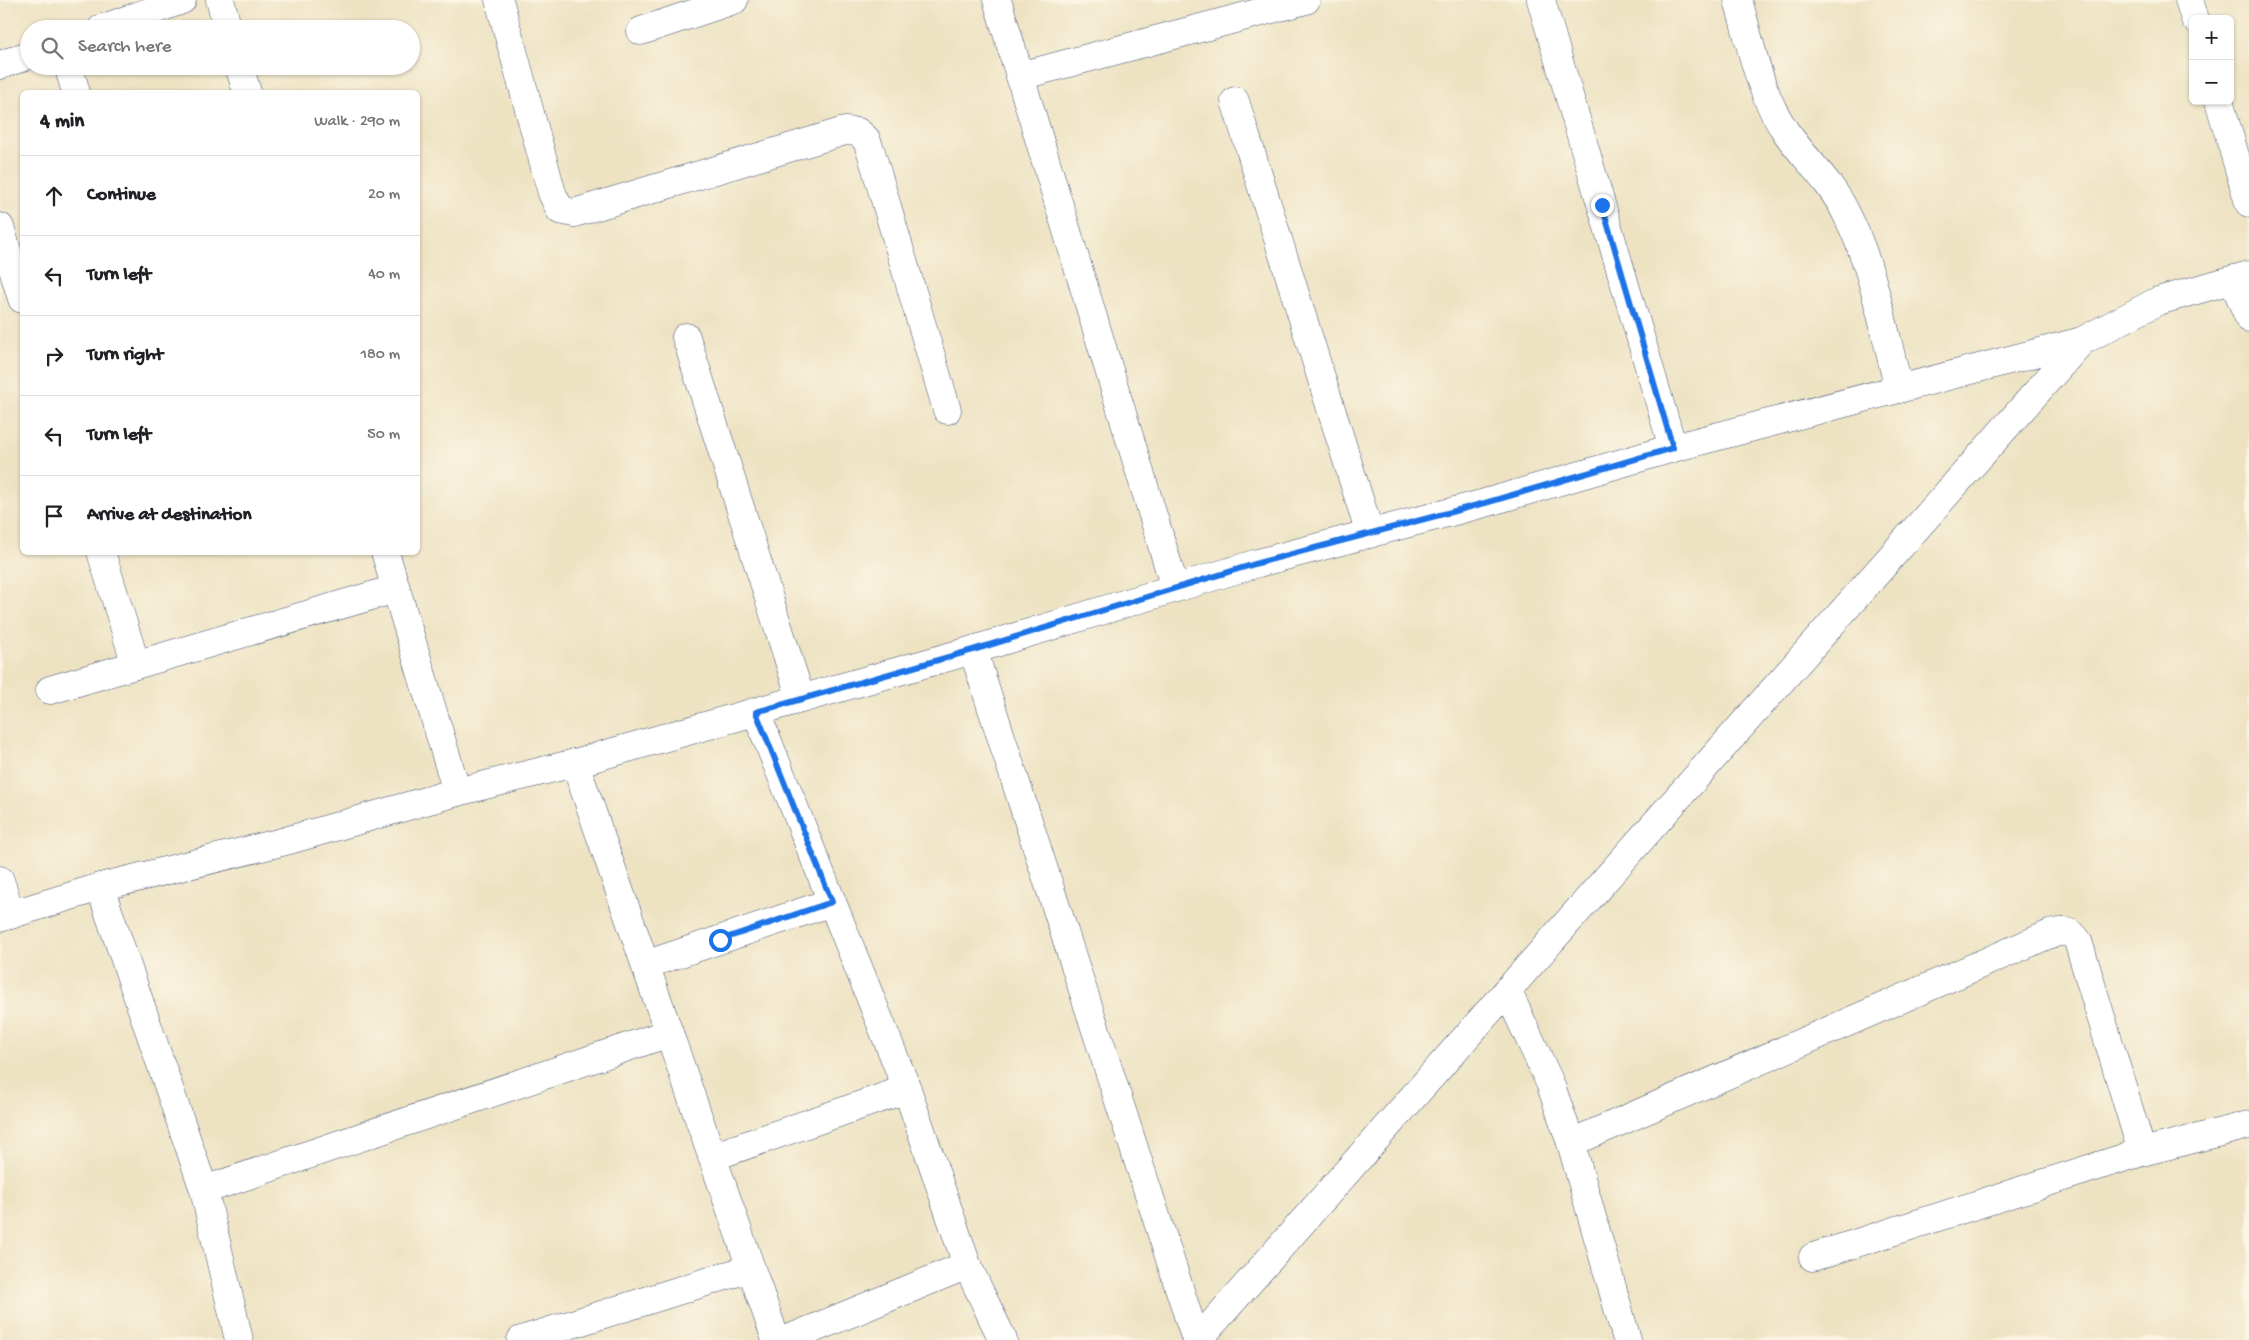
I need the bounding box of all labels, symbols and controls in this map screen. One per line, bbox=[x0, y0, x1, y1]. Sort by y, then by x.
map controls bbox=[2189, 15, 2234, 105]
button: + bbox=[2189, 15, 2234, 60]
search box bbox=[20, 20, 420, 75]
icon: search bbox=[38, 34, 66, 62]
text: Search here bbox=[78, 36, 172, 59]
button: − bbox=[2189, 60, 2234, 105]
text: 4 min bbox=[40, 110, 84, 135]
text: Walk · 290 m bbox=[314, 113, 400, 132]
icon: ahead bbox=[40, 182, 68, 210]
text: Continue bbox=[87, 184, 156, 207]
text: 20 m bbox=[368, 186, 400, 205]
route end bbox=[1591, 194, 1614, 217]
icon: left bbox=[40, 262, 68, 290]
text: Turn left bbox=[87, 264, 151, 287]
text: 40 m bbox=[368, 266, 400, 285]
icon: right bbox=[40, 342, 68, 370]
text: Turn right bbox=[87, 344, 163, 367]
text: 180 m bbox=[361, 346, 400, 365]
icon: left bbox=[40, 422, 68, 450]
text: Turn left bbox=[87, 424, 151, 447]
text: 50 m bbox=[367, 426, 400, 445]
icon: arrive bbox=[40, 502, 68, 530]
text: Arrive at destination bbox=[87, 504, 251, 527]
route start bbox=[709, 929, 732, 952]

